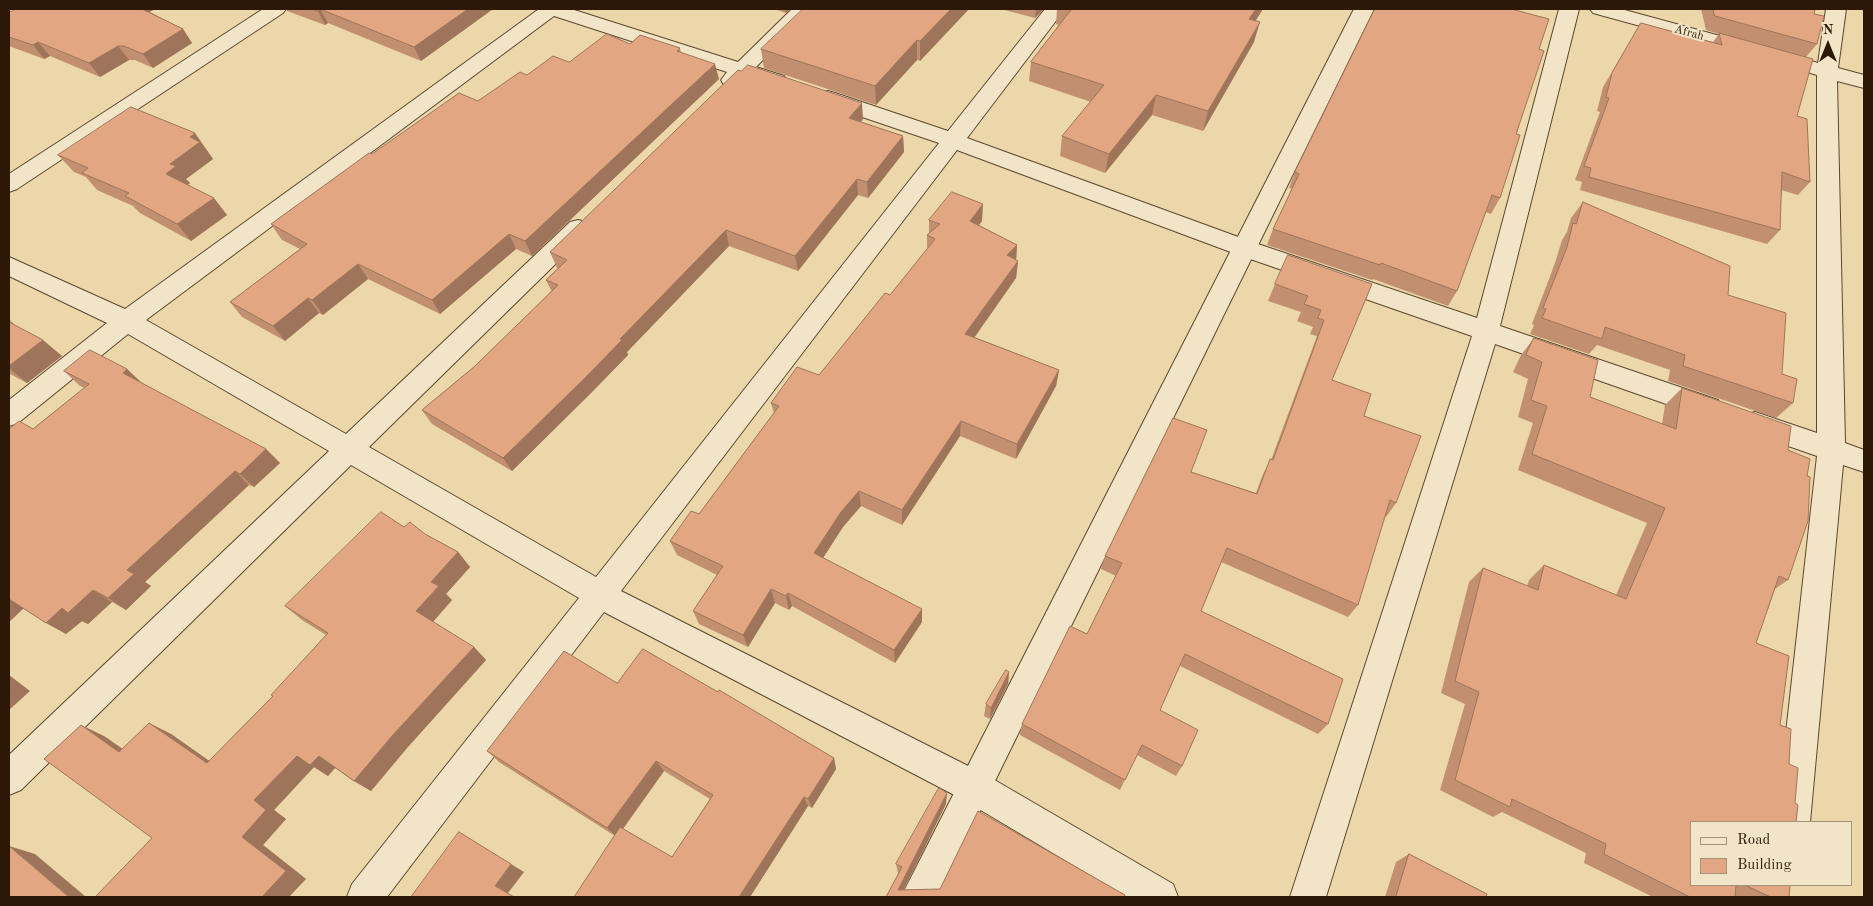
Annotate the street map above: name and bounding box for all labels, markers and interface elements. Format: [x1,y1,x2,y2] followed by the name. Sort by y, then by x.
[1803,20,1853,70] north arrow
[1672,22,1706,44] street label: Afrah
[1823,23,1833,37] text: N
[1690,821,1853,886] legend
[1737,833,1770,848] text: Road
[1737,858,1792,873] text: Building

